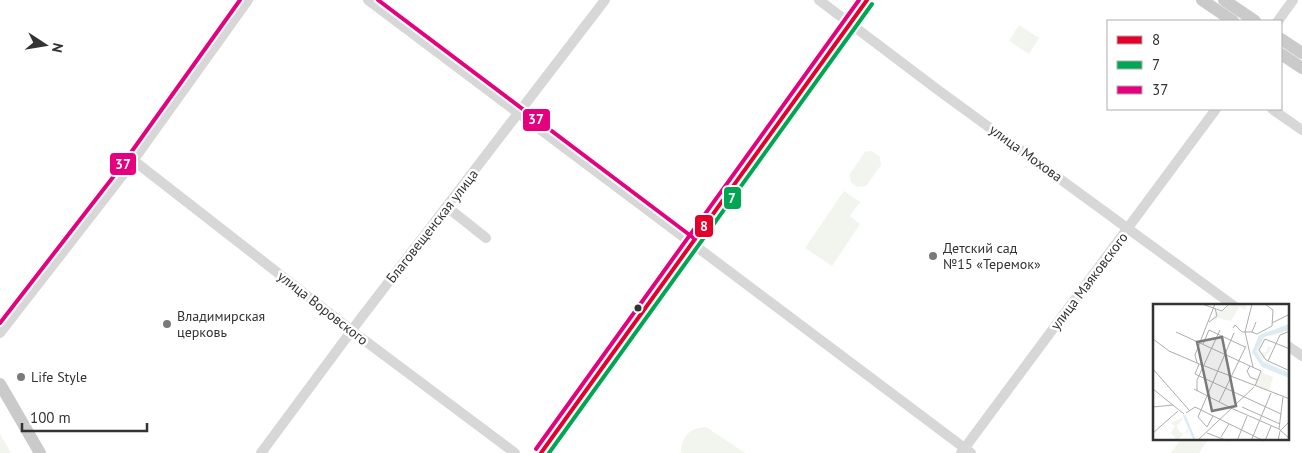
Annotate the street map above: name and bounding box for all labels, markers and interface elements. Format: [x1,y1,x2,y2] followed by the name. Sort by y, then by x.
[20,20,70,70] north arrow
[1107,20,1282,110] legend
[1152,30,1160,49] text: 8
[48,41,67,54] text: N
[1152,55,1160,74] text: 7
[1152,80,1168,99] text: 37
[522,108,551,132] line badge: 37
[528,110,544,128] text: 37
[986,120,1066,186] street label: улица Мохова
[109,152,137,176] line badge: 37
[115,155,131,173] text: 37
[382,165,482,286] street label: Благовещенская улица
[723,186,742,210] line badge: 7
[728,189,736,207] text: 7
[694,214,714,238] line badge: 8
[700,217,708,235] text: 8
[1046,229,1132,333] street label: улица Маяковского
[943,239,1041,273] place label: Детский сад №15 «Теремок»
[927,250,939,262] marker: Детский сад №15 «Теремок»
[274,267,372,349] street label: улица Воровского
[633,303,643,313] unlabelled marker
[1153,304,1290,440] inset map
[177,307,265,341] place label: Владимирская церковь
[161,318,173,330] marker: Владимирская церковь
[31,368,87,386] place label: Life Style
[15,371,27,383] marker: Life Style
[22,400,148,432] scale bar
[30,408,71,427] text: 100 m

